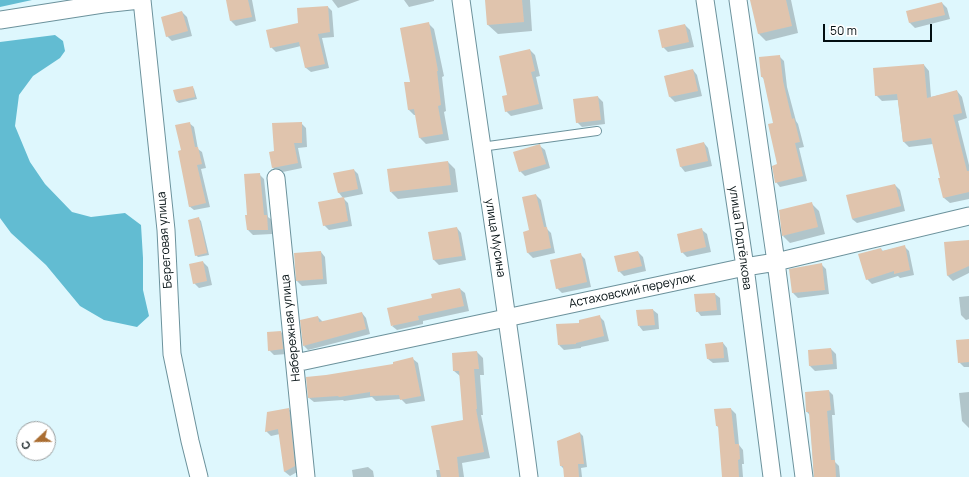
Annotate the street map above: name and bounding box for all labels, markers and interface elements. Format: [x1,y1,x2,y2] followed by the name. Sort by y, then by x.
[825,16,934,42] scale bar
[830,22,857,39] text: 50 m
[726,185,754,291] street label: улица Подтёлкова
[154,191,176,289] street label: Береговая улица
[482,198,508,278] street label: улица Мусина
[568,271,696,311] street label: Астаховский переулок
[278,274,304,382] street label: Набережная улица
[16,421,56,461] north arrow
[17,439,34,452] text: С

